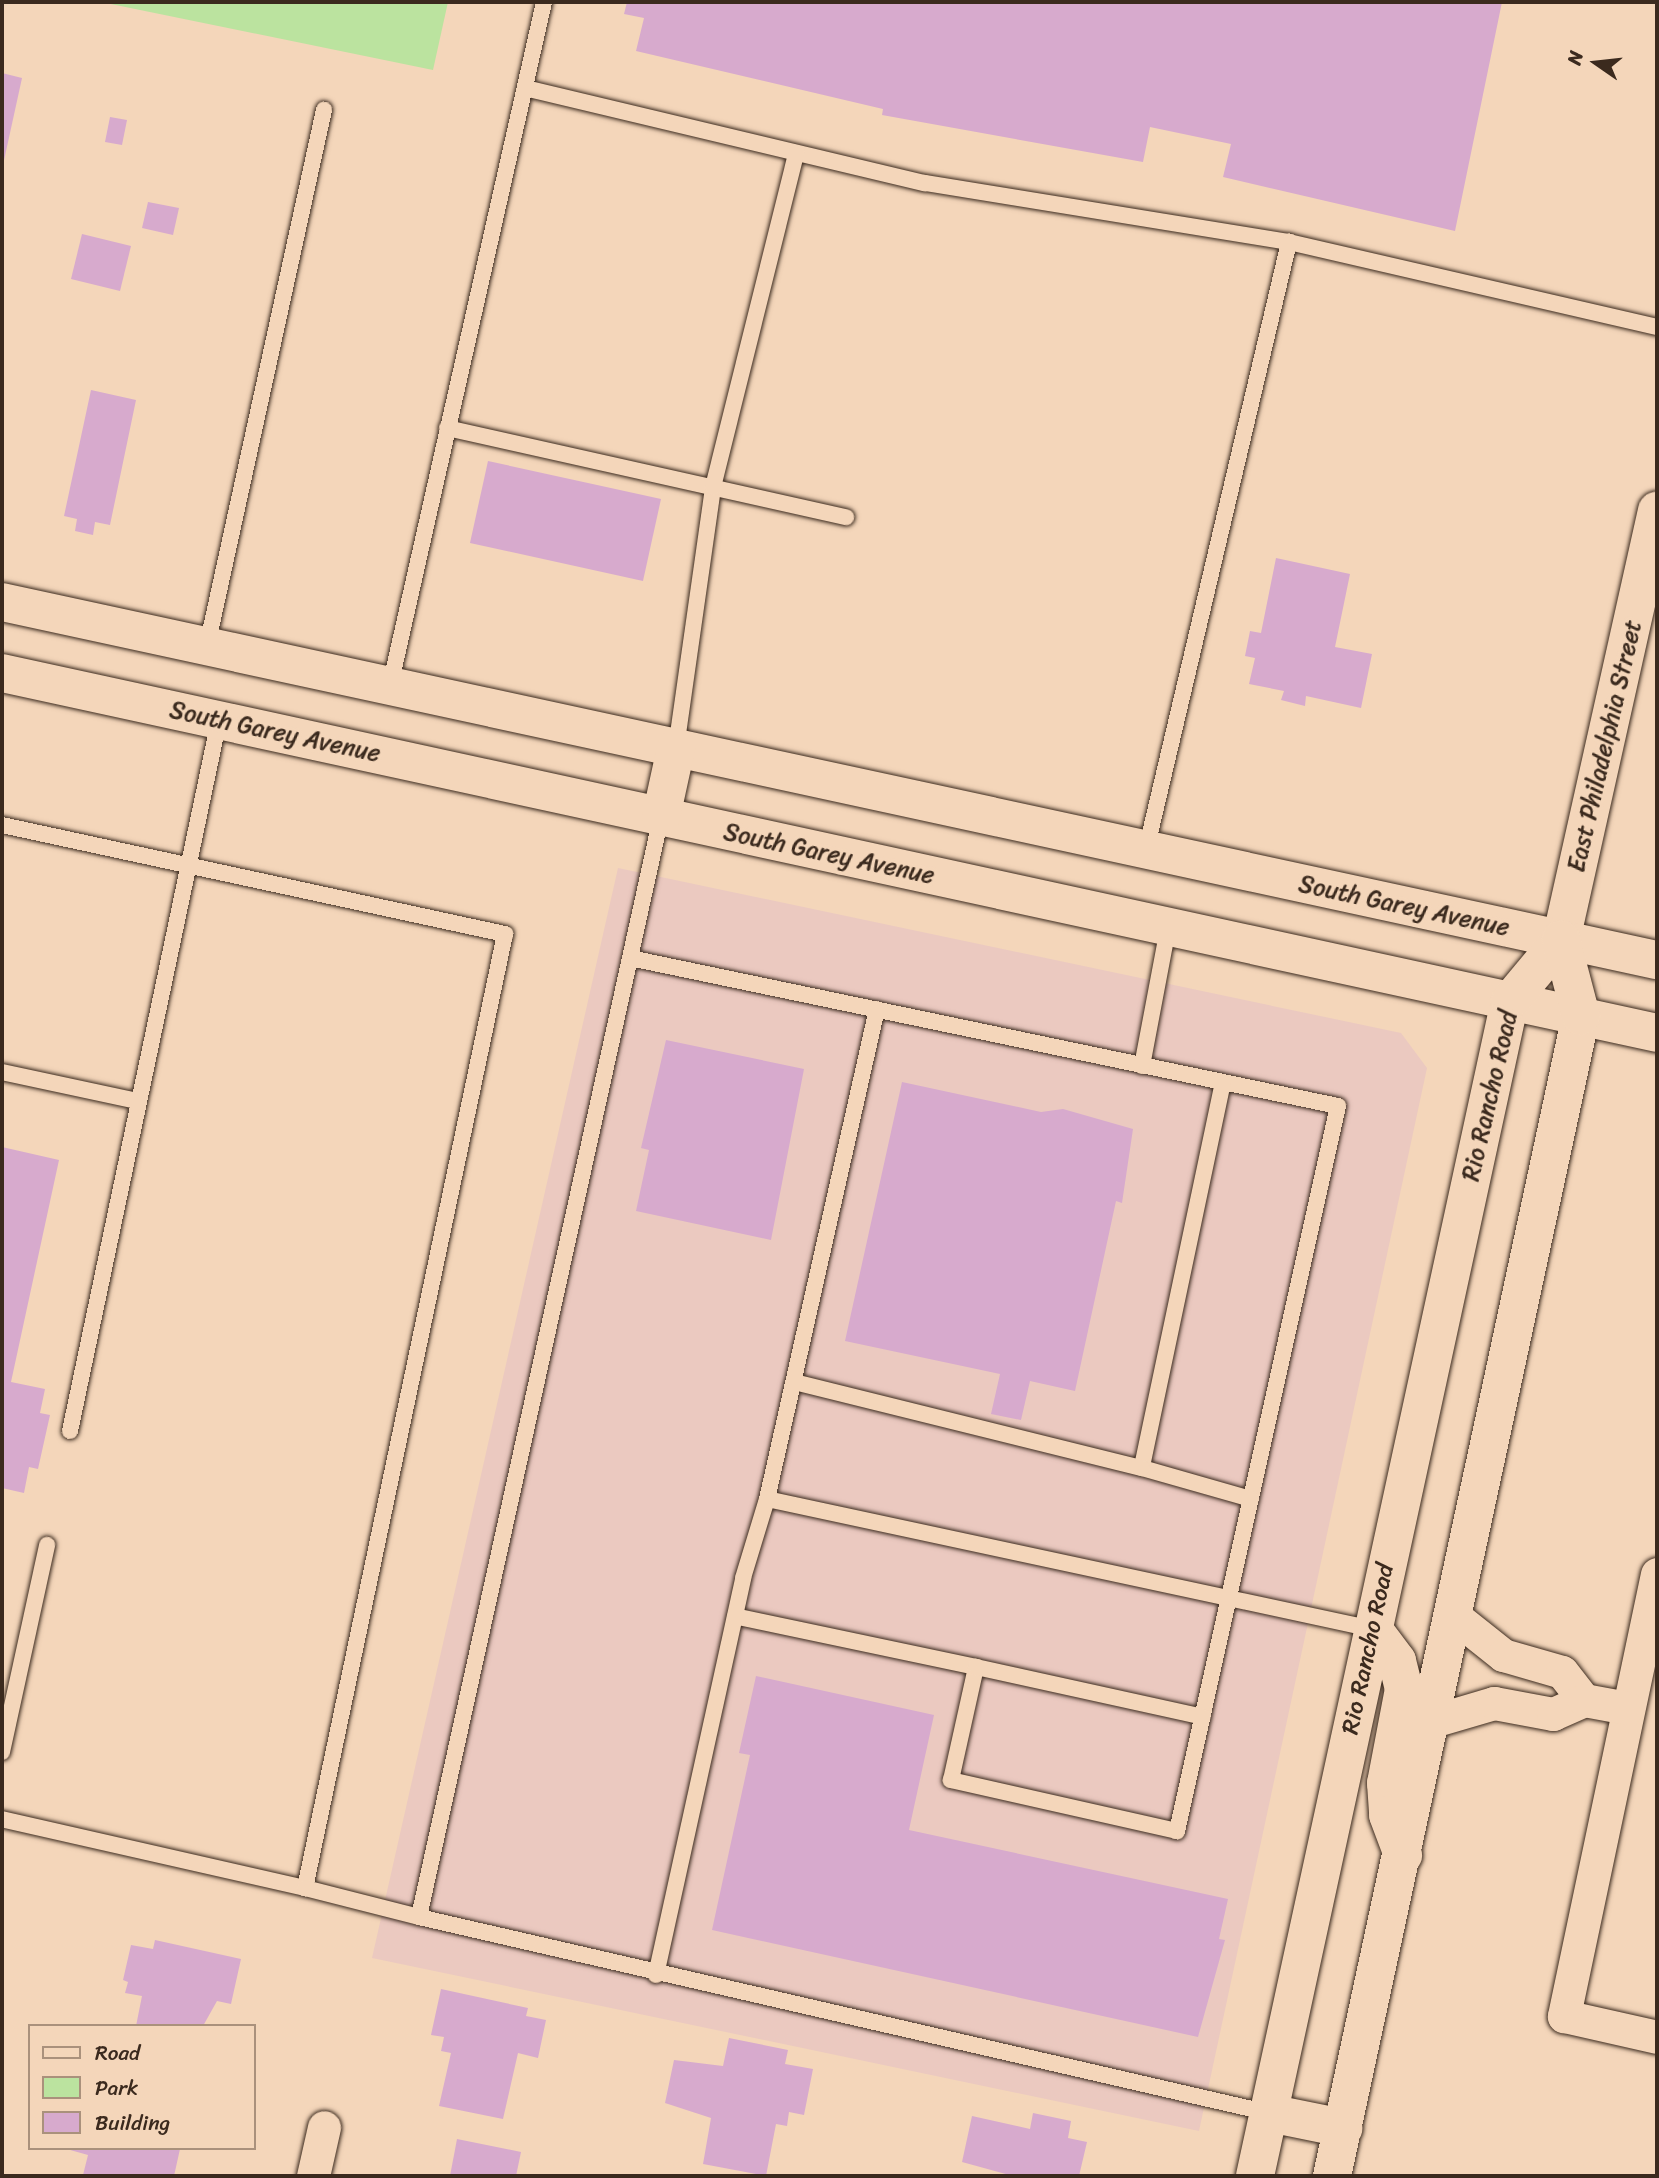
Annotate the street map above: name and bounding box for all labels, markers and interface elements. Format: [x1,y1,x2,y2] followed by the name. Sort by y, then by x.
[1561,28,1631,98] north arrow
[1558,47,1593,68] text: N
[1562,618,1648,874] street label: East Philadelphia Street
[167,696,383,768] street label: South Garey Avenue
[721,818,937,890] street label: South Garey Avenue
[1296,870,1512,942] street label: South Garey Avenue
[1456,1008,1524,1184] street label: Rio Rancho Road
[1336,1561,1400,1737] street label: Rio Rancho Road
[28,2024,256,2150] legend
[95,2034,140,2072] text: Road
[95,2069,138,2107] text: Park
[95,2104,170,2142] text: Building

